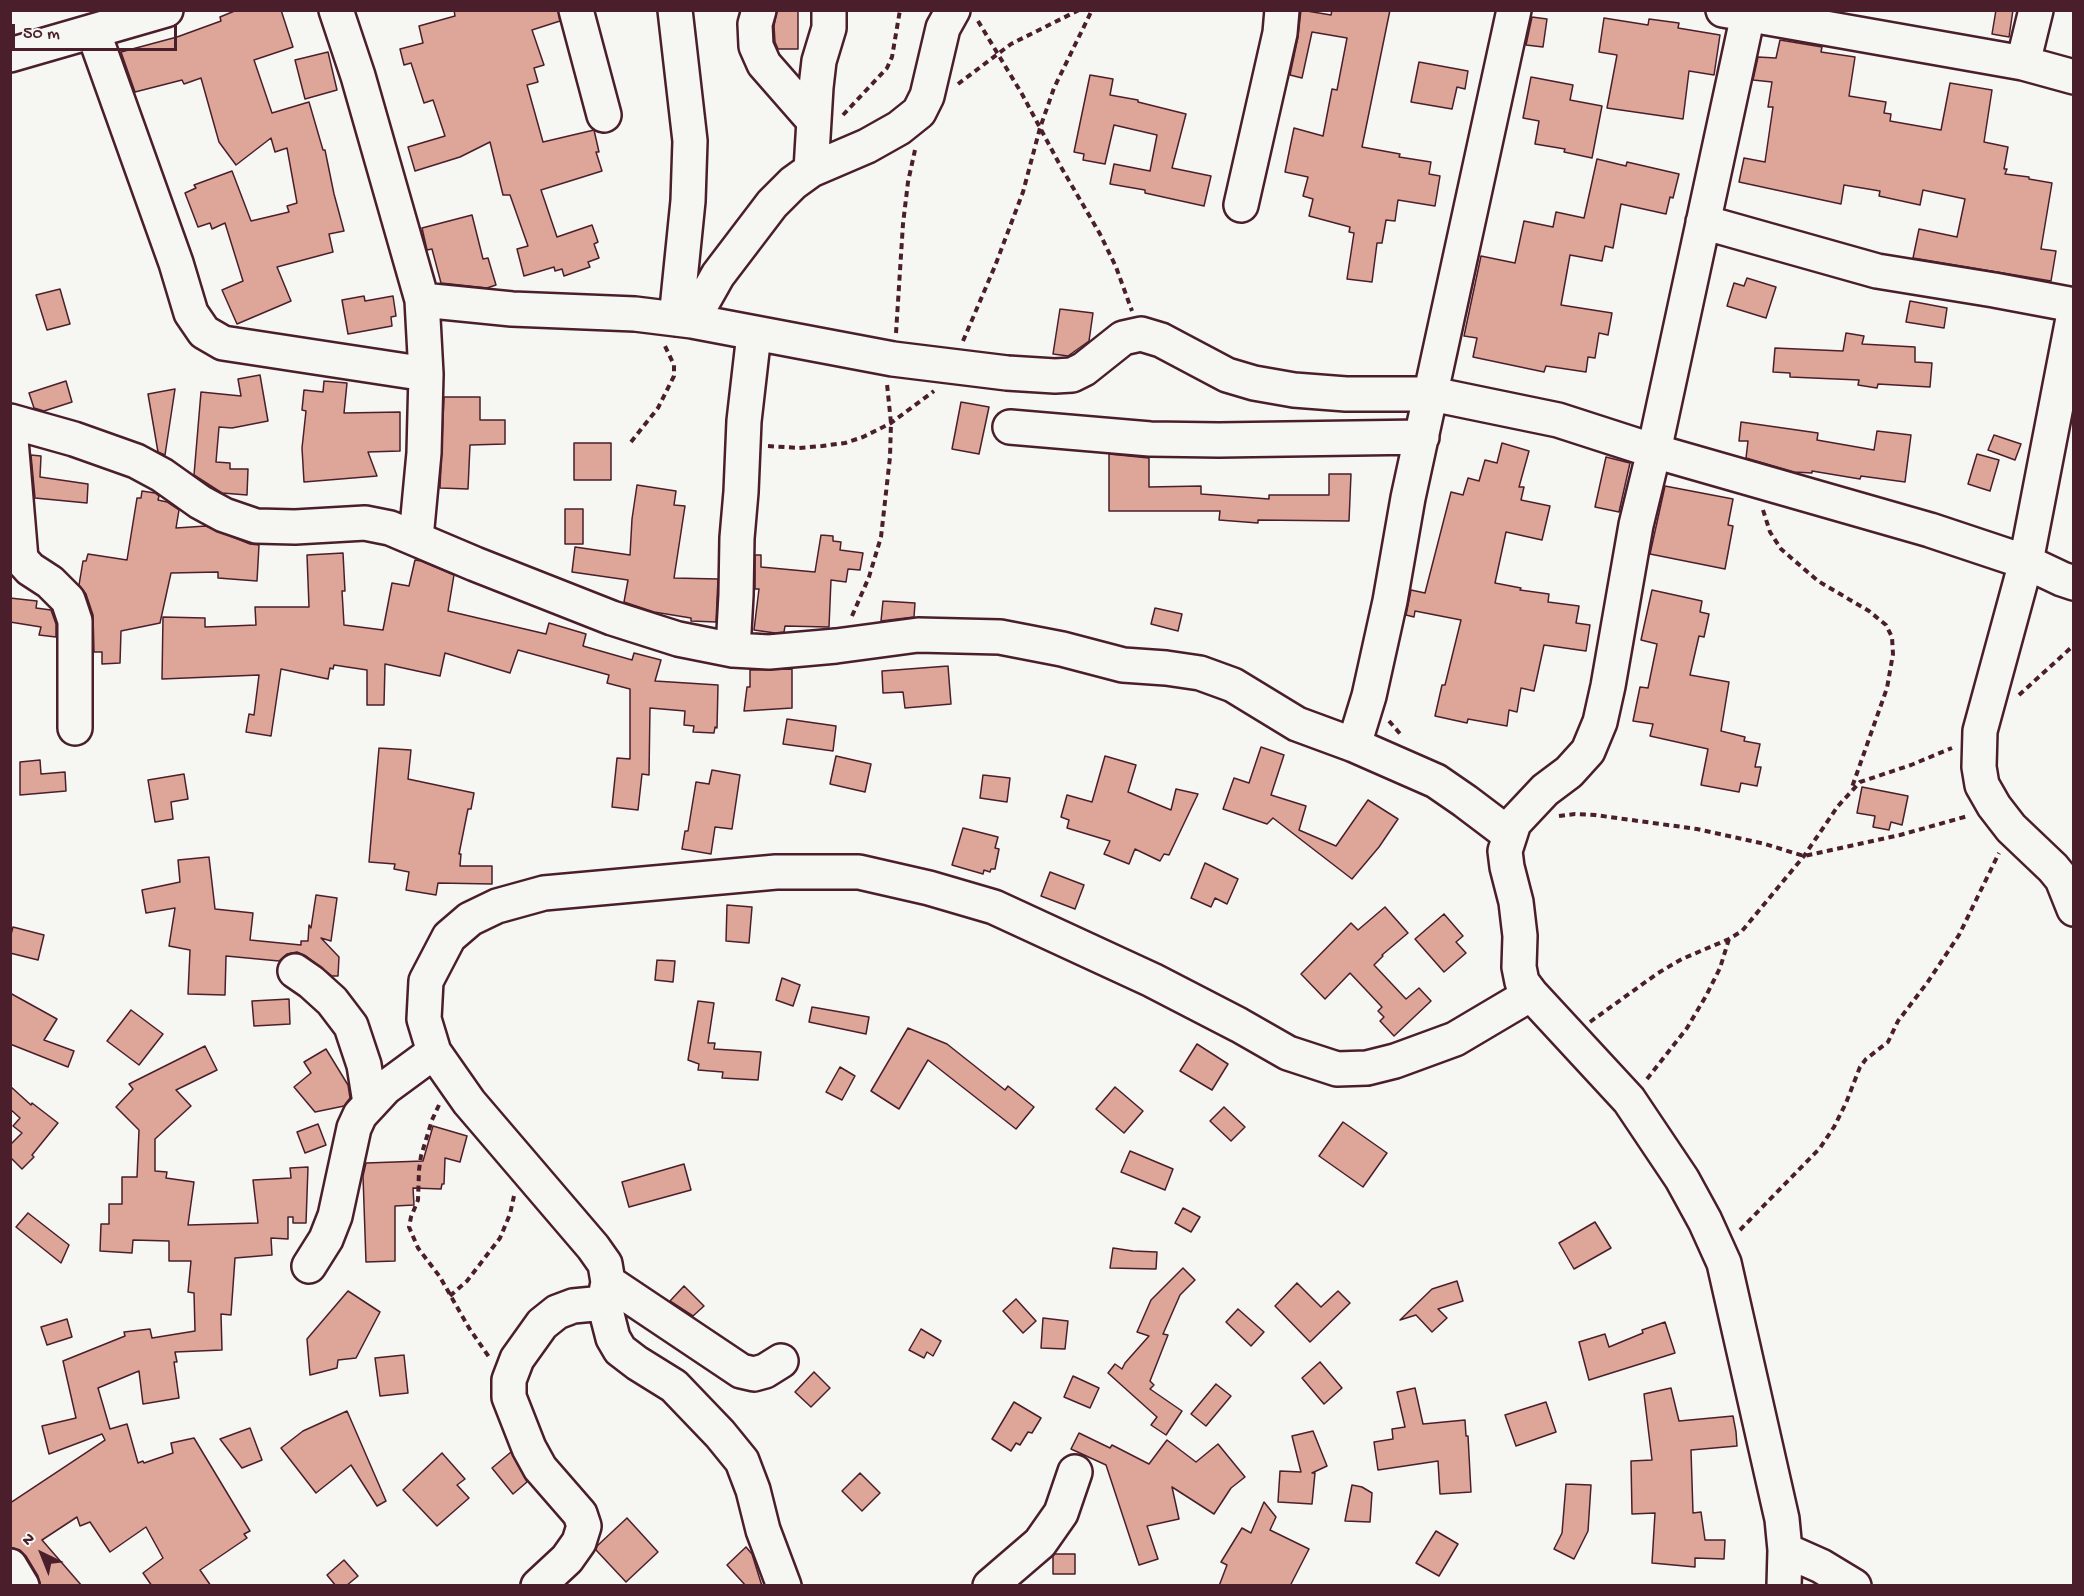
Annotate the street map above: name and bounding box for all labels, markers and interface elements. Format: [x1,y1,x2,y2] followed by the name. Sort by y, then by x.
[15,12,180,50] scale bar
[23,24,60,45] text: 50 m
[12,1524,72,1584] north arrow
[19,1530,40,1551] text: N

